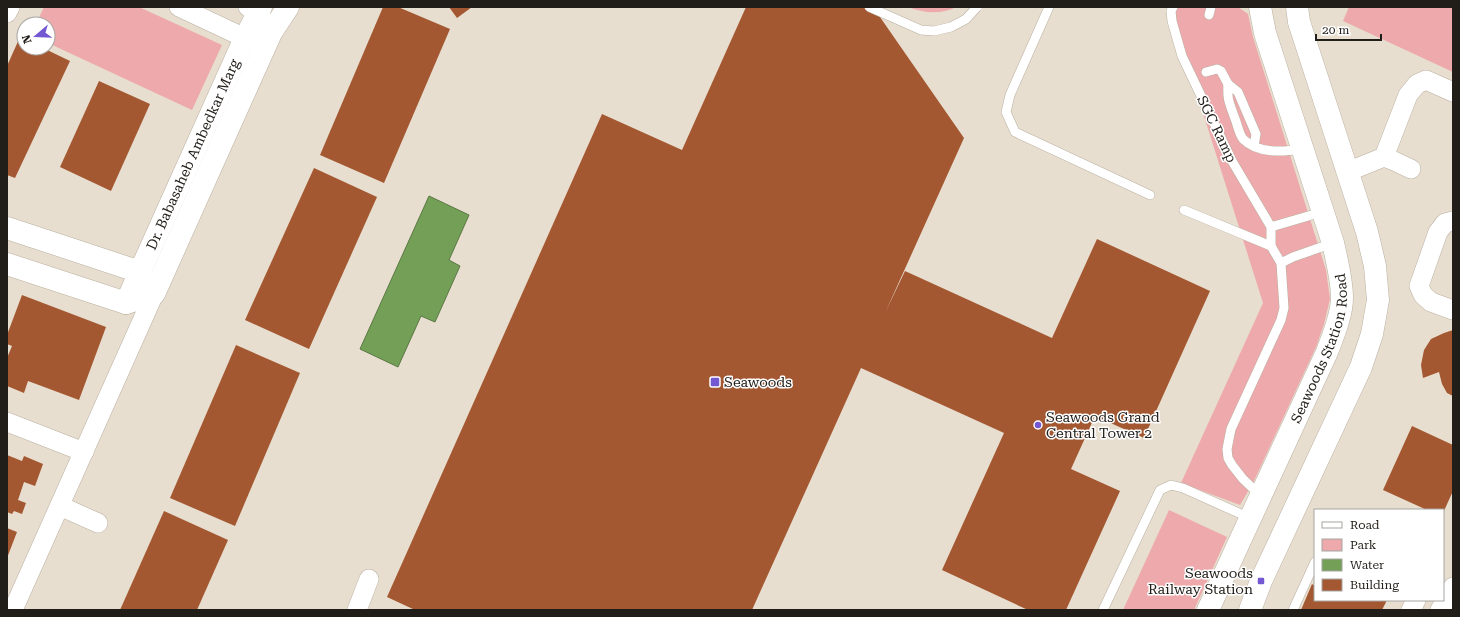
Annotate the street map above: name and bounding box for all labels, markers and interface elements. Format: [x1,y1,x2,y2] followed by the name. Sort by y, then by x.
[16,16,56,56] north arrow
[1316,16,1381,42] scale bar
[1322,23,1349,37] text: 20 m
[19,32,35,45] text: N
[143,56,243,252] street label: Dr. Babasaheb Ambedkar Marg
[1194,93,1240,165] street label: SGC Ramp
[1287,272,1350,425] street label: Seawoods Station Road
[724,374,792,390] place label: Seawoods
[709,376,721,388] marker: Seawoods
[1046,409,1160,441] place label: Seawoods Grand Central Tower 2
[1033,420,1043,430] marker: Seawoods Grand Central Tower 2
[1314,509,1444,601] legend
[1350,518,1380,532] text: Road
[1350,538,1377,552] text: Park
[1350,558,1384,572] text: Water
[1148,565,1253,597] place label: Seawoods Railway Station
[1256,576,1266,586] marker: Seawoods Railway Station
[1350,578,1399,592] text: Building

